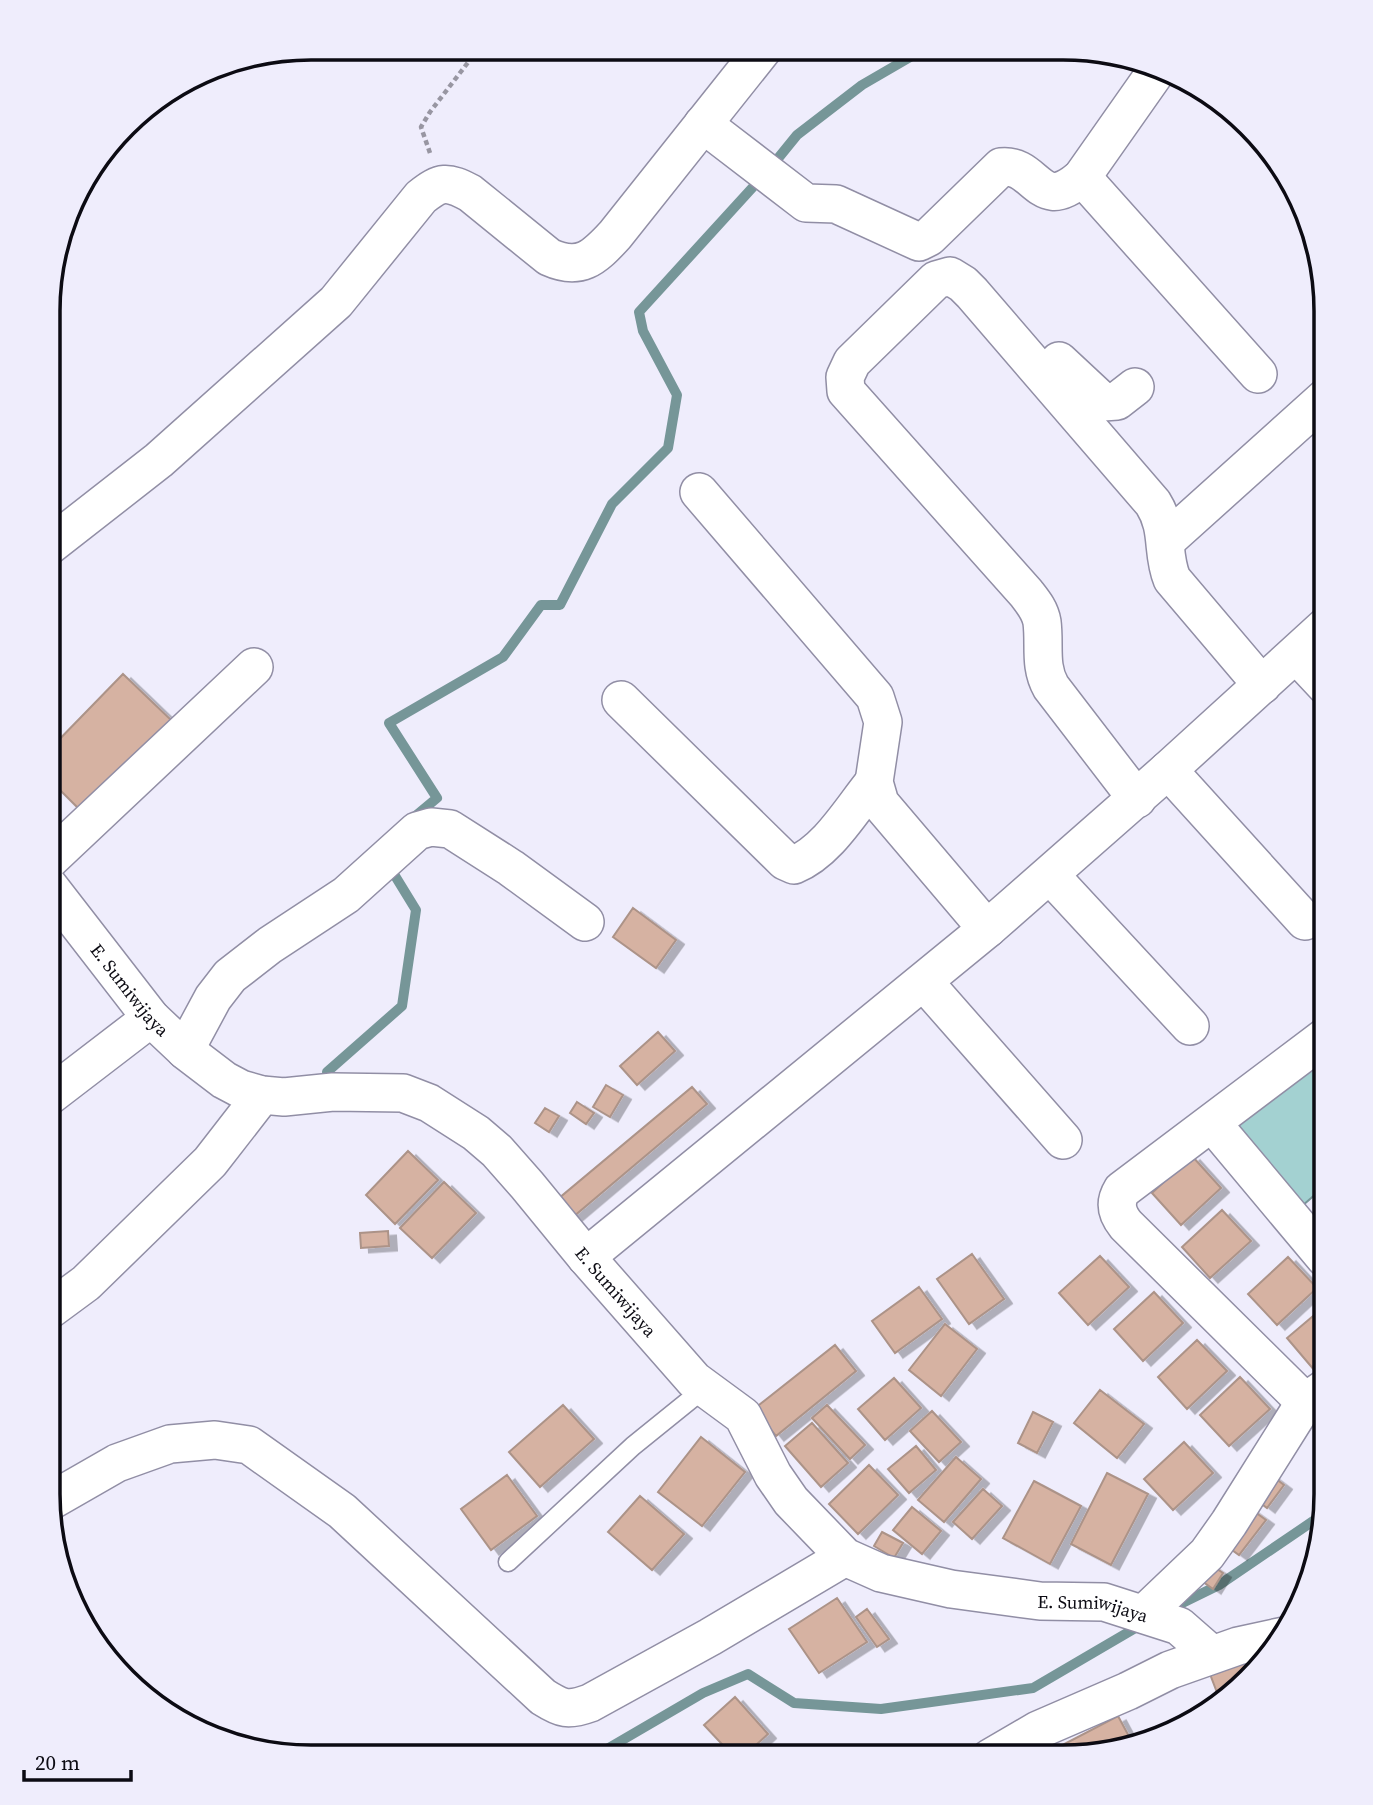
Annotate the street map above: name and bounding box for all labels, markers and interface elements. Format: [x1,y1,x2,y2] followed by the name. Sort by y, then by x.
[85,938,176,1042] street label: E. Sumiwijaya
[570,1241,663,1343] street label: E. Sumiwijaya
[1037,1588,1152,1628] street label: E. Sumiwijaya
[24,1738,131,1782] scale bar
[35,1748,80,1777] text: 20 m

